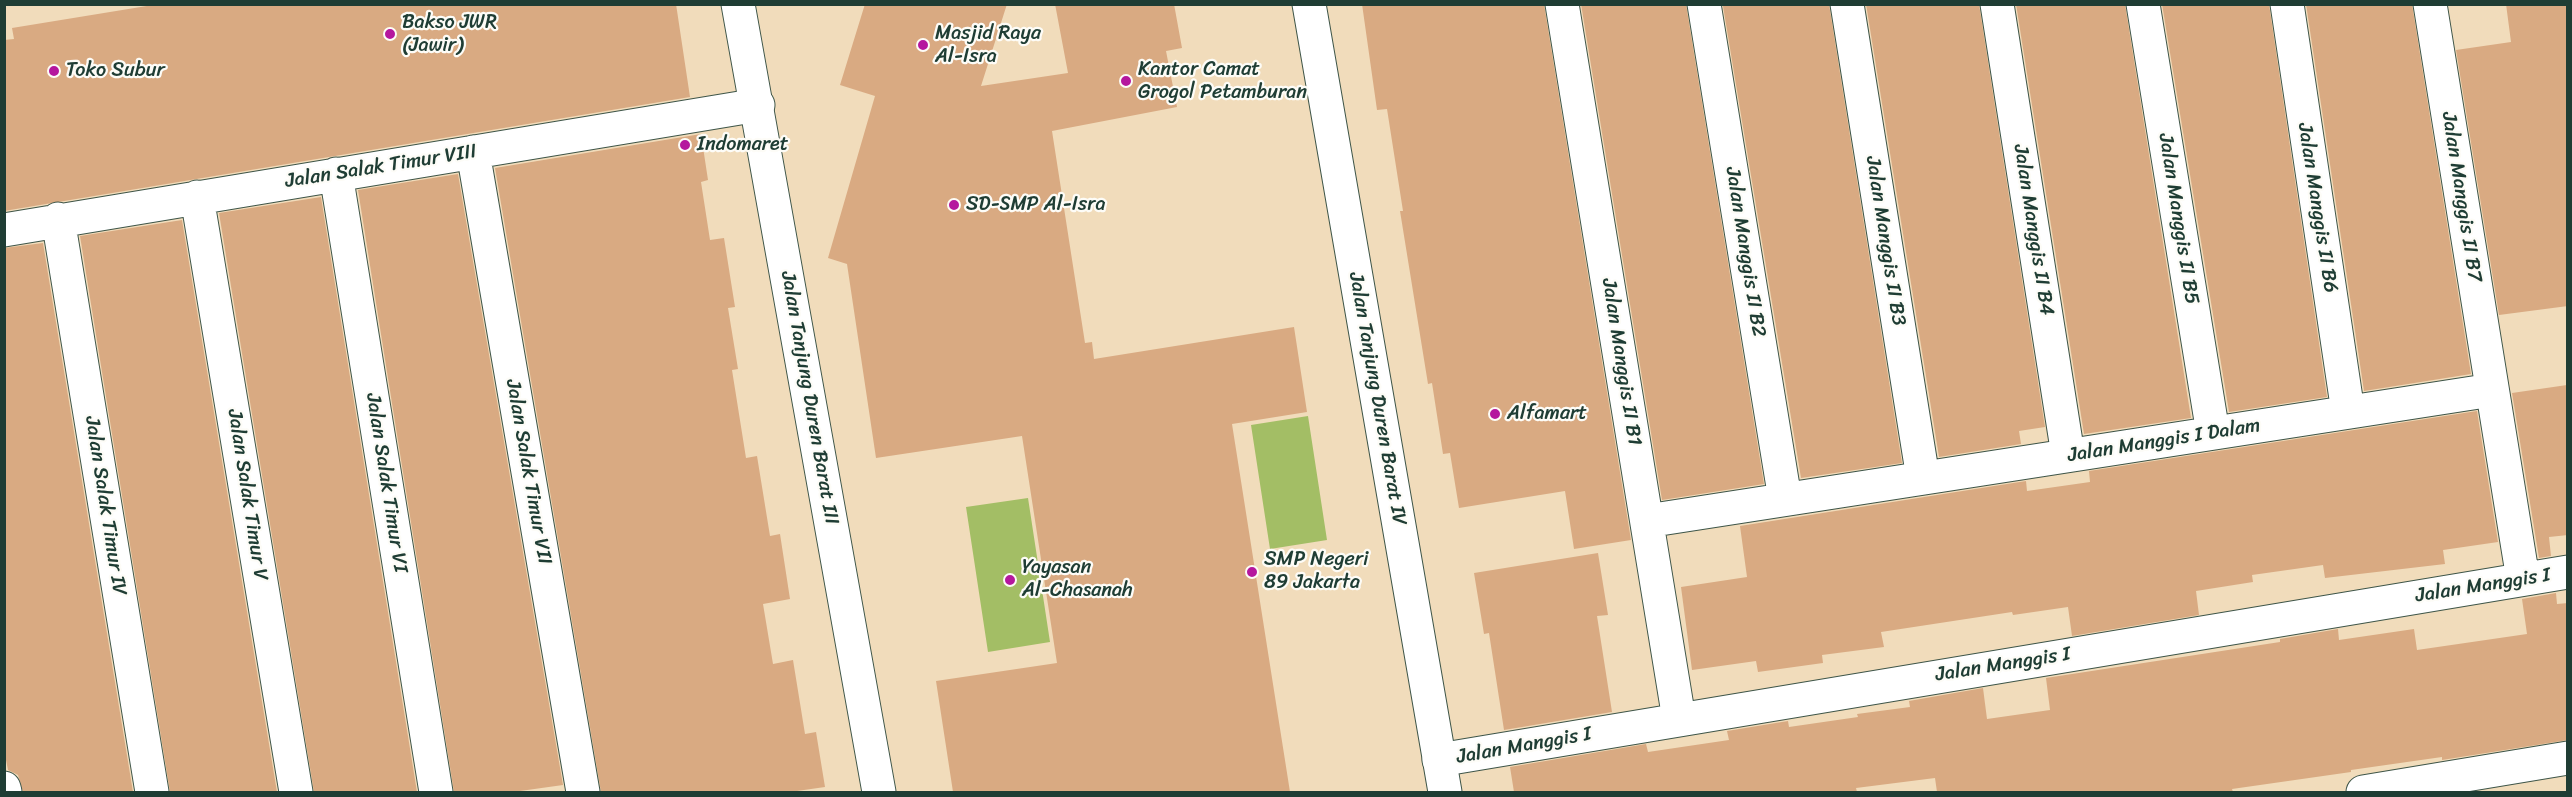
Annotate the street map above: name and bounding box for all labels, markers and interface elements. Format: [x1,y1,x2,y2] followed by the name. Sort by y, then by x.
[402,11,497,58] place label: Bakso JWR (Jawir)
[935,22,1041,69] place label: Masjid Raya Al-Isra
[383,27,397,41] marker: Bakso JWR (Jawir)
[916,38,930,52] marker: Masjid Raya Al-Isra
[1138,58,1307,105] place label: Kantor Camat Grogol Petamburan
[66,59,165,83] place label: Toko Subur
[47,64,61,78] marker: Toko Subur
[1119,74,1133,88] marker: Kantor Camat Grogol Petamburan
[2436,110,2486,284] street label: Jalan Manggis II B7
[2292,121,2342,295] street label: Jalan Manggis II B6
[2153,132,2203,306] street label: Jalan Manggis II B5
[697,133,788,157] place label: Indomaret
[678,138,692,152] marker: Indomaret
[284,140,478,194] street label: Jalan Salak Timur VIII
[2008,143,2058,317] street label: Jalan Manggis II B4
[1860,155,1910,327] street label: Jalan Manggis II B3
[1720,165,1770,339] street label: Jalan Manggis II B2
[966,193,1105,217] place label: SD-SMP Al-Isra
[947,198,961,212] marker: SD-SMP Al-Isra
[775,269,843,527] street label: Jalan Tanjung Duren Barat III
[1343,271,1411,527] street label: Jalan Tanjung Duren Barat IV
[1596,277,1646,447] street label: Jalan Manggis II B1
[500,378,556,566] street label: Jalan Salak Timur VII
[360,392,412,574] street label: Jalan Salak Timur VI
[1507,402,1587,426] place label: Alfamart
[1488,407,1502,421] marker: Alfamart
[222,408,272,582] street label: Jalan Salak Timur V
[2066,414,2262,468] street label: Jalan Manggis I Dalam
[79,415,131,597] street label: Jalan Salak Timur IV
[1264,548,1369,595] place label: SMP Negeri 89 Jakarta
[1022,556,1133,603] place label: Yayasan Al-Chasanah
[2414,563,2552,609] street label: Jalan Manggis I
[1245,565,1259,579] marker: SMP Negeri 89 Jakarta
[1003,573,1017,587] marker: Yayasan Al-Chasanah
[1934,642,2072,688] street label: Jalan Manggis I
[1455,722,1593,770] street label: Jalan Manggis I

